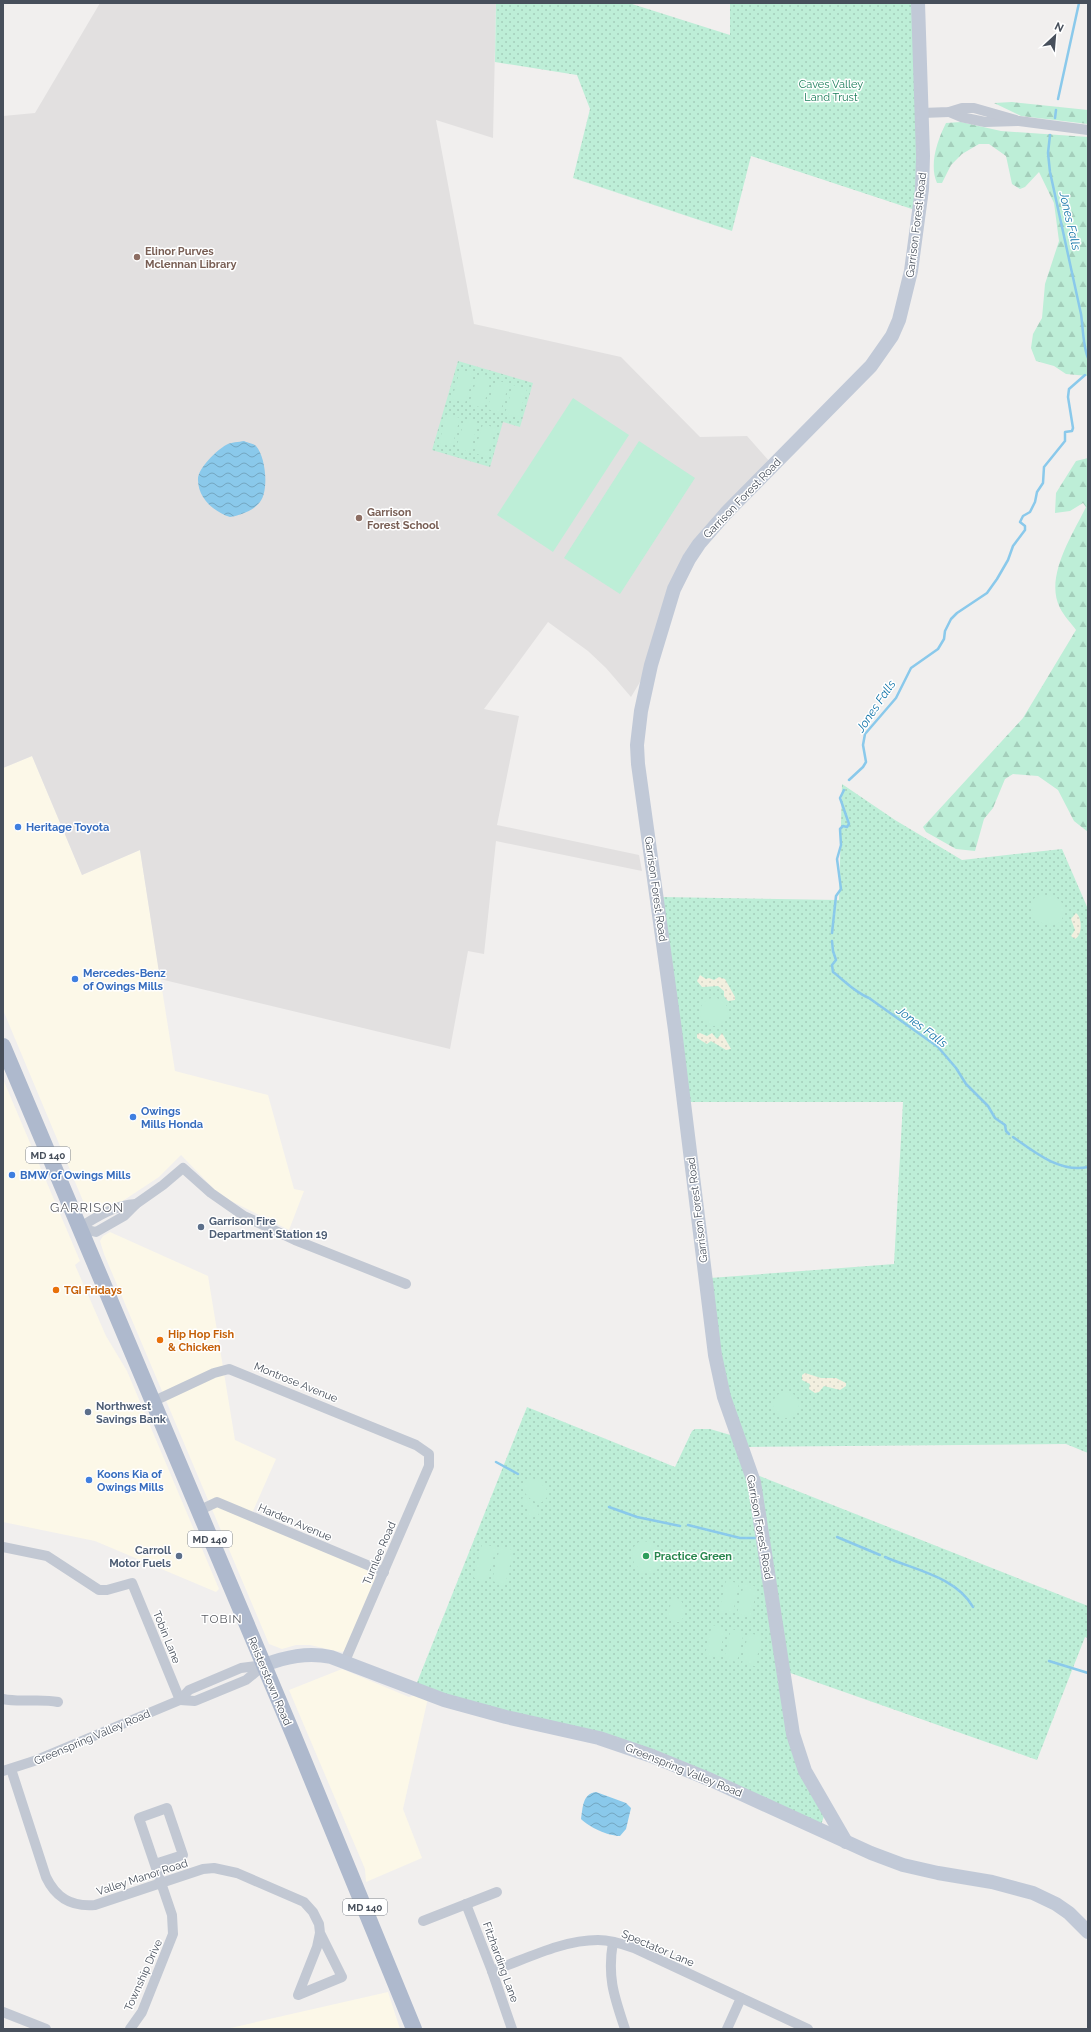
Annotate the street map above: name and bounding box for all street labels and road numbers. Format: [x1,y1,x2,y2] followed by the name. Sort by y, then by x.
[904,171,929,278] street label: Garrison Forest Road
[701,456,784,541] street label: Garrison Forest Road
[642,836,669,943] street label: Garrison Forest Road
[26,1147,70,1163] road number: MD 140
[685,1156,710,1263] street label: Garrison Forest Road
[252,1360,340,1405] street label: Montrose Avenue
[744,1474,775,1581] street label: Garrison Forest Road
[256,1501,334,1544] street label: Harden Avenue
[360,1519,399,1587] street label: Turnlee Road
[188,1531,232,1547] road number: MD 140
[150,1609,183,1666] street label: Tobin Lane
[245,1635,294,1728] street label: Reisterstown Road
[32,1707,152,1768] street label: Greenspring Valley Road
[623,1741,744,1800] street label: Greenspring Valley Road
[95,1857,189,1898] street label: Valley Manor Road
[343,1899,387,1915] road number: MD 140
[480,1920,521,2005] street label: Fitzharding Lane
[620,1927,696,1970] street label: Spectator Lane
[122,1937,165,2013] street label: Township Drive

